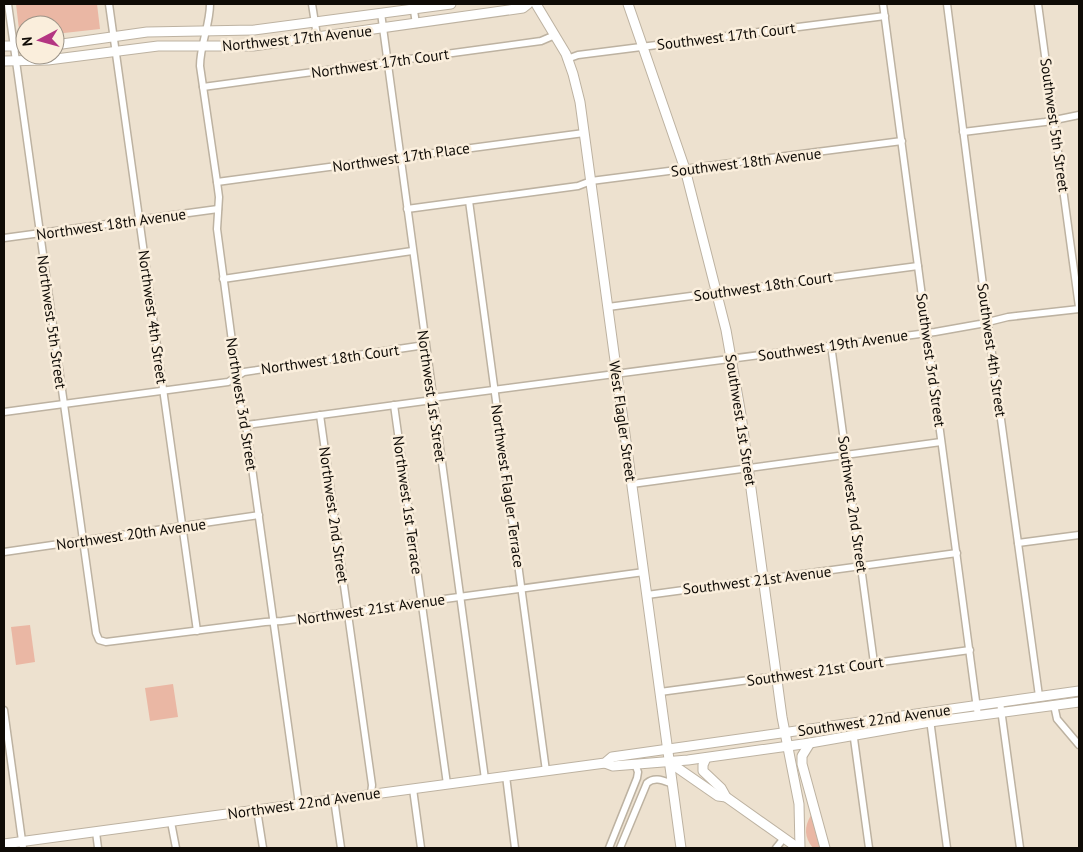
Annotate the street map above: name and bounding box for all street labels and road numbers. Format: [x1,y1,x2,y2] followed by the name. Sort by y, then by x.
[656,18,796,54] street label: Southwest 17th Court
[221,21,373,55] street label: Northwest 17th Avenue
[310,44,450,82] street label: Northwest 17th Court
[1036,57,1074,193] street label: Southwest 5th Street
[331,138,471,176] street label: Northwest 17th Place
[670,143,822,181] street label: Southwest 18th Avenue
[35,204,187,244] street label: Northwest 18th Avenue
[134,249,172,385] street label: Northwest 4th Street
[33,254,71,390] street label: Northwest 5th Street
[692,267,834,305] street label: Southwest 18th Court
[973,282,1011,418] street label: Southwest 4th Street
[912,292,950,428] street label: Southwest 3rd Street
[757,325,909,365] street label: Southwest 19th Avenue
[413,329,451,463] street label: Northwest 1st Street
[222,336,262,472] street label: Northwest 3rd Street
[260,340,400,378] street label: Northwest 18th Court
[721,353,761,487] street label: Southwest 1st Street
[605,359,641,483] street label: West Flagler Street
[487,403,529,569] street label: Northwest Flagler Terrace
[834,434,872,574] street label: Southwest 2nd Street
[389,435,427,575] street label: Northwest 1st Terrace
[315,446,353,584] street label: Northwest 2nd Street
[55,514,207,554] street label: Northwest 20th Avenue
[682,561,832,599] street label: Southwest 21st Avenue
[296,589,446,629] street label: Northwest 21st Avenue
[745,652,885,690] street label: Southwest 21st Court
[796,700,952,740] street label: Southwest 22nd Avenue
[226,783,382,823] street label: Northwest 22nd Avenue

